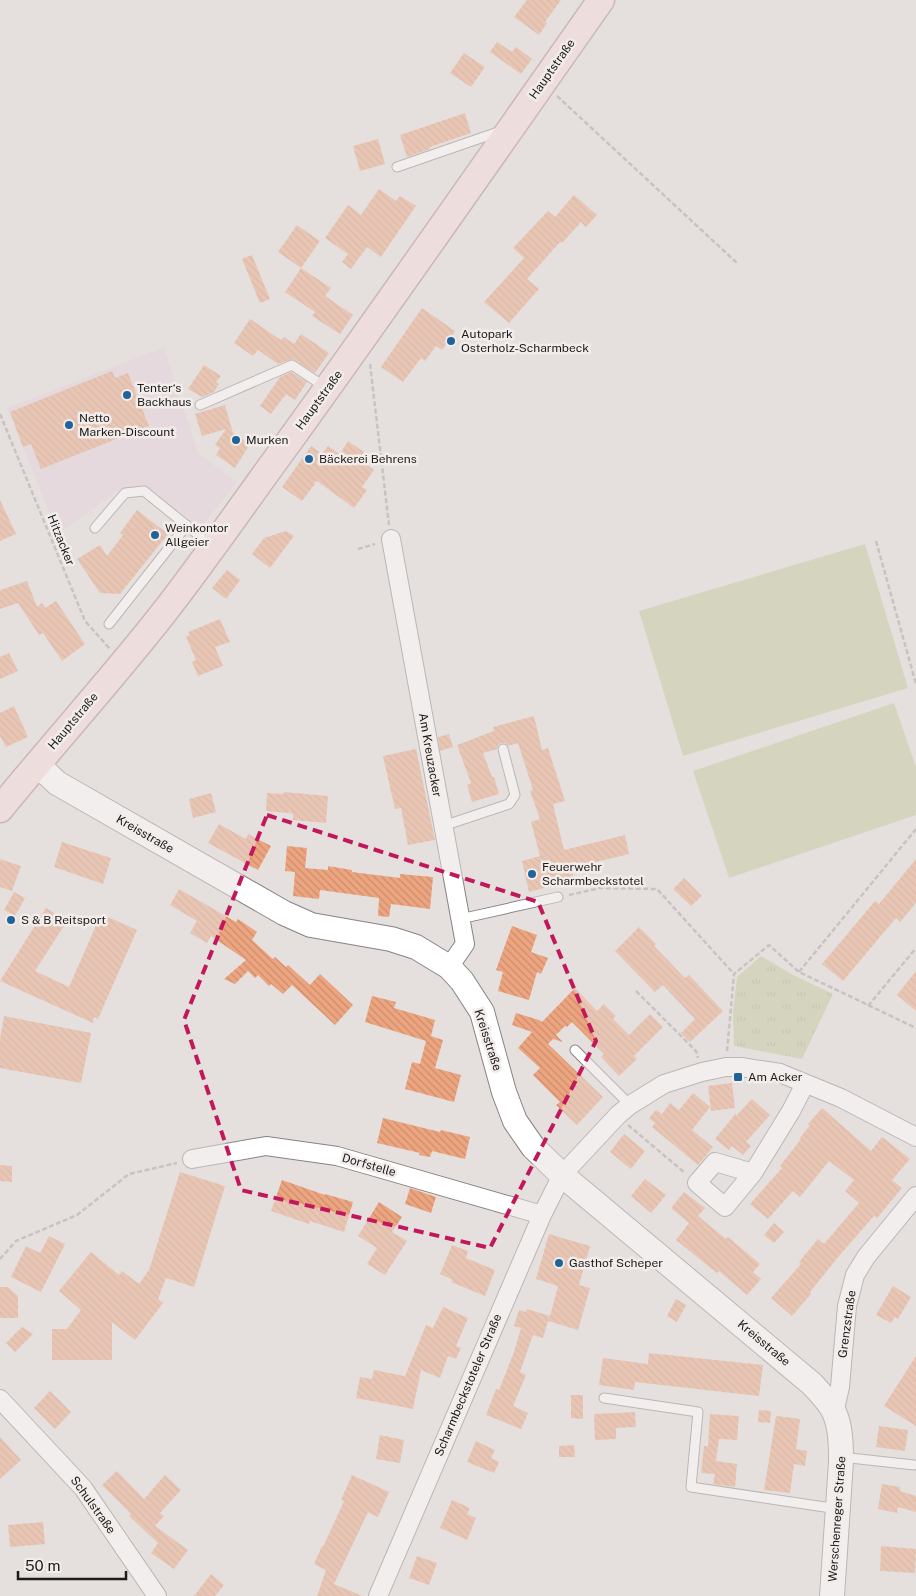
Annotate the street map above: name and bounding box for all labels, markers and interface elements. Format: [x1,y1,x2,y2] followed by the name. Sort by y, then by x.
[526,36,578,102] street label: Hauptstraße
[461,327,589,355] place label: Autopark Osterholz-Scharmbeck
[445,335,457,347] marker: Autopark Osterholz-Scharmbeck
[293,367,345,432] street label: Hauptstraße
[137,381,191,409] place label: Tenter‘s Backhaus
[121,389,133,401] marker: Tenter‘s Backhaus
[79,411,175,439] place label: Netto Marken-Discount
[63,419,75,431] marker: Netto Marken-Discount
[246,433,289,447] place label: Murken
[230,434,242,446] marker: Murken
[319,452,417,466] place label: Bäckerei Behrens
[303,453,315,465] marker: Bäckerei Behrens
[44,512,78,568] street label: Hitzacker
[165,521,229,549] place label: Weinkontor Allgeier
[149,529,161,541] marker: Weinkontor Allgeier
[45,690,101,752] street label: Hauptstraße
[416,712,444,798] street label: Am Kreuzacker
[114,812,176,856] street label: Kreisstraße
[542,860,644,888] place label: Feuerwehr Scharmbeckstotel
[526,868,538,880] marker: Feuerwehr Scharmbeckstotel
[21,913,106,927] place label: S & B Reitsport
[5,914,17,926] marker: S & B Reitsport
[471,1007,505,1073] street label: Kreisstraße
[748,1070,803,1084] place label: Am Acker
[732,1071,744,1083] marker: Am Acker
[340,1151,398,1179] street label: Dorfstelle
[569,1256,663,1270] place label: Gasthof Scheper
[553,1257,565,1269] marker: Gasthof Scheper
[835,1289,859,1359] street label: Grenzstraße
[432,1311,505,1458] street label: Scharmbeckstoteler Straße
[735,1317,793,1369] street label: Kreisstraße
[826,1455,848,1582] street label: Werschenreger Straße
[67,1474,119,1537] street label: Schulstraße
[18,1548,125,1580] scale bar
[25,1557,60,1574] text: 50 m

